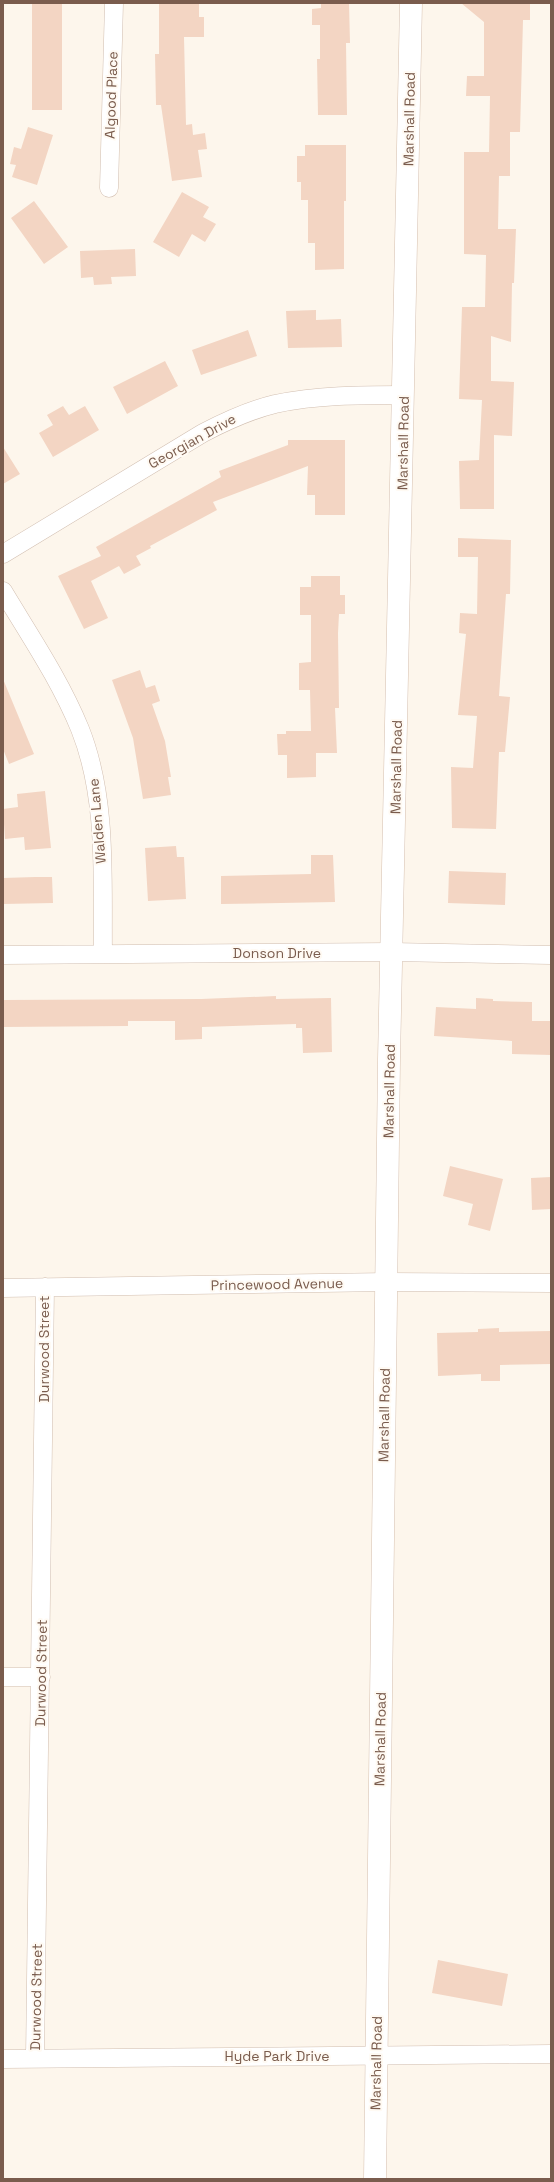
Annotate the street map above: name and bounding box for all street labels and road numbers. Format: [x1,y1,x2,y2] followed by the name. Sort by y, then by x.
[100,51,122,139] street label: Algood Place
[399,72,419,166] street label: Marshall Road
[393,396,413,490] street label: Marshall Road
[145,410,239,472] street label: Georgian Drive
[386,720,406,814] street label: Marshall Road
[84,778,110,864] street label: Walden Lane
[233,944,321,962] street label: Donson Drive
[379,1044,399,1138] street label: Marshall Road
[211,1274,343,1294] street label: Princewood Avenue
[35,1296,53,1402] street label: Durwood Street
[374,1368,394,1462] street label: Marshall Road
[31,1619,51,1727] street label: Durwood Street
[370,1692,390,1786] street label: Marshall Road
[26,1943,46,2051] street label: Durwood Street
[366,2016,386,2110] street label: Marshall Road
[225,2047,329,2065] street label: Hyde Park Drive

